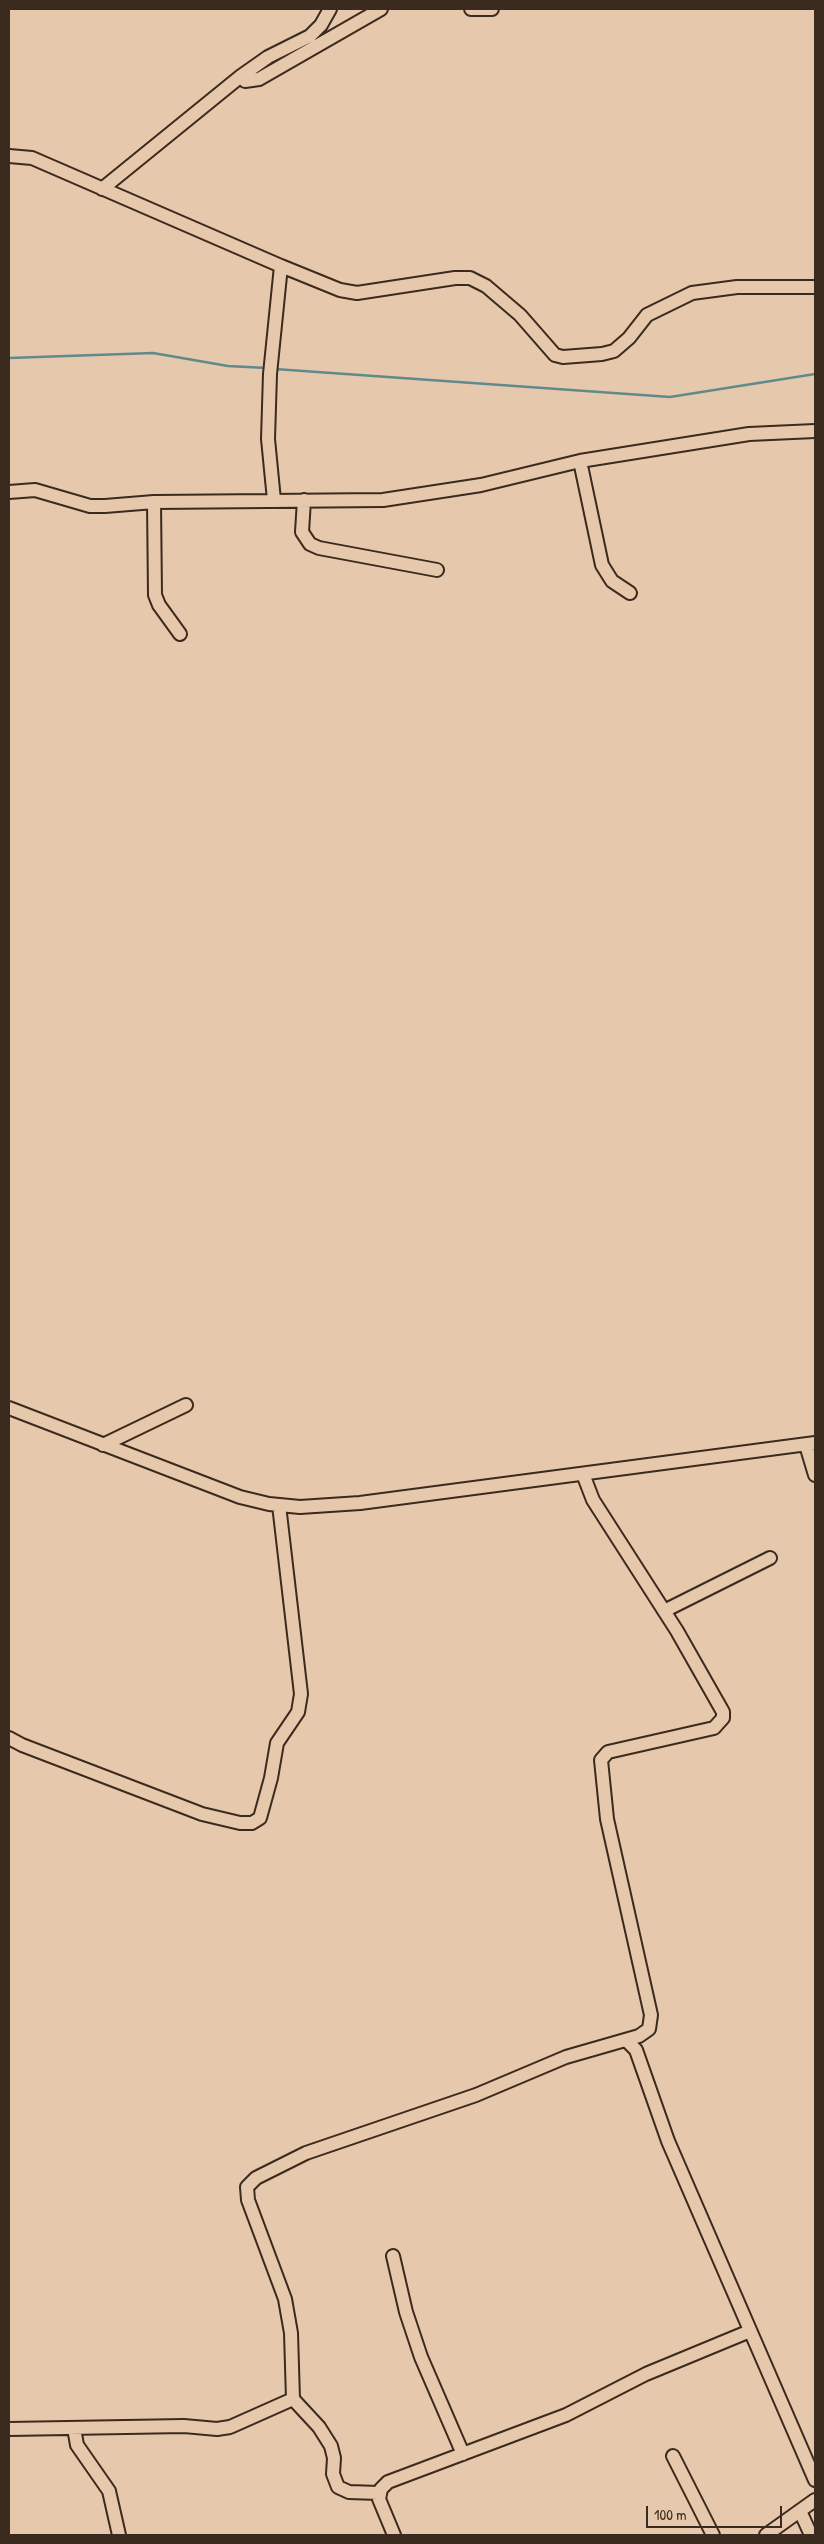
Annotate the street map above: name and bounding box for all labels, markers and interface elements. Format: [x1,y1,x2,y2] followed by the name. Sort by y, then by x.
[649,2496,785,2528] scale bar
[654,2504,687,2525] text: 100 m

